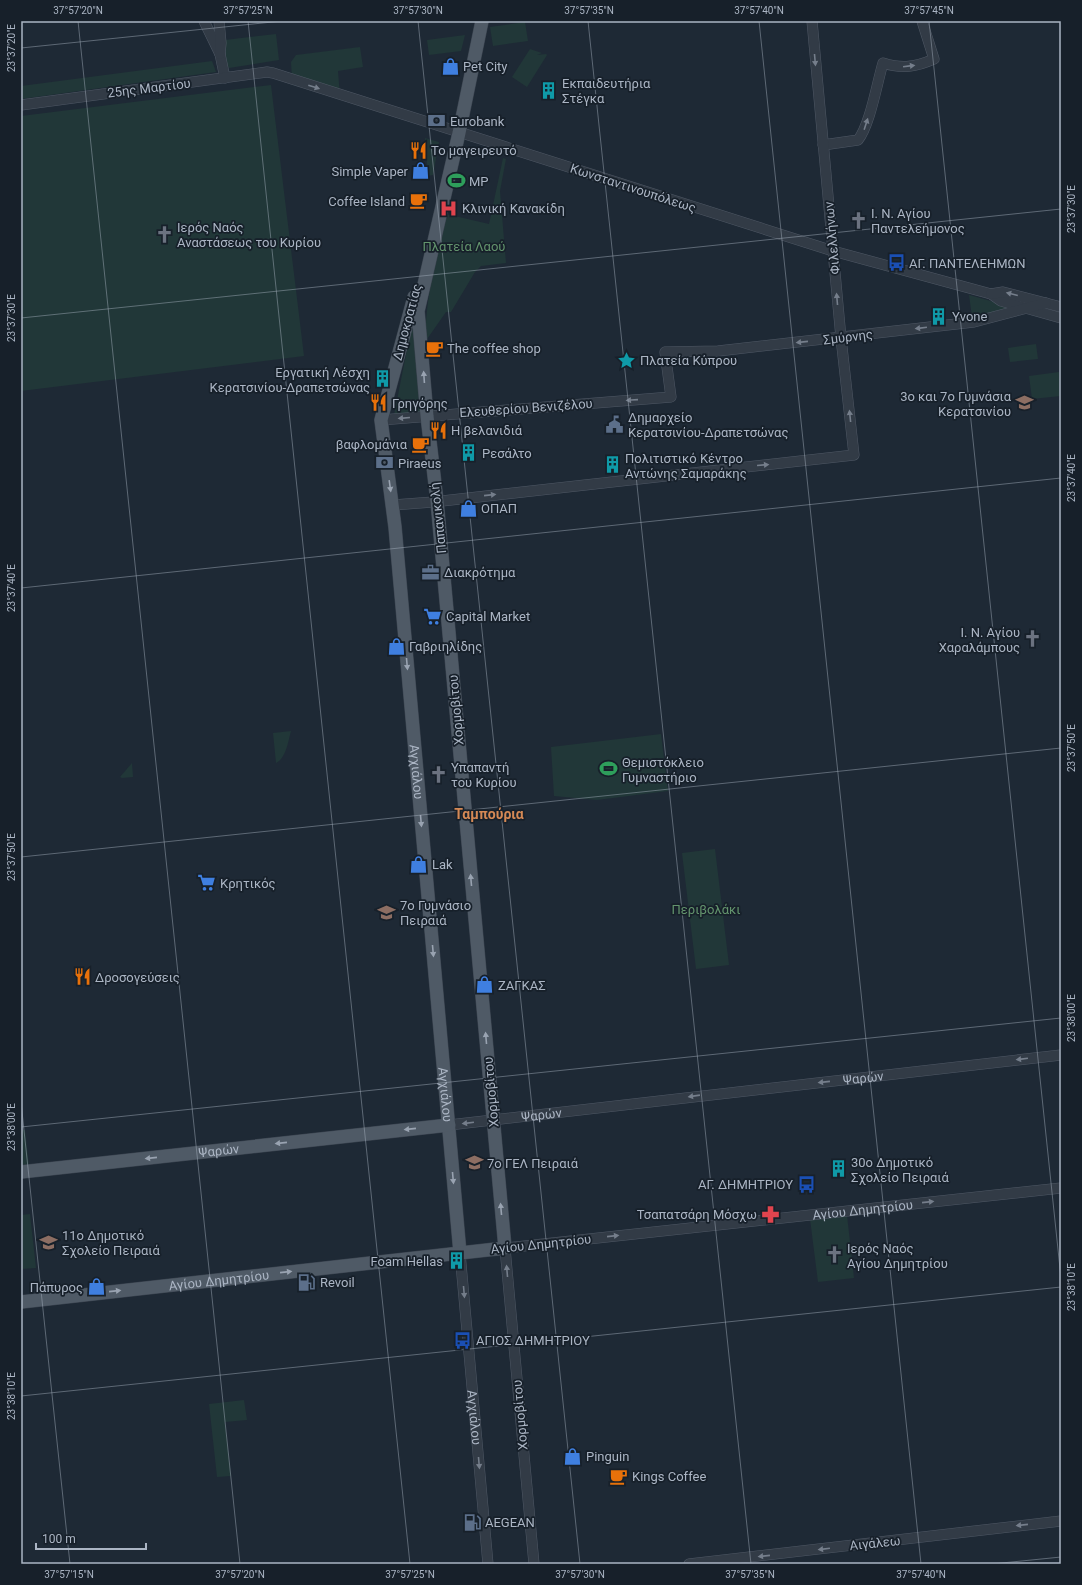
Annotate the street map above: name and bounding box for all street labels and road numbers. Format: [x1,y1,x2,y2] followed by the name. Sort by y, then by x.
[107,75,191,101] street label: 25ης Μαρτίου
[568,161,698,215] street label: Κωνσταντινουπόλεως
[821,200,843,275] street label: Φιλελλήνων
[390,282,424,362] street label: Δημοκρατίας
[822,327,874,347] street label: Σμύρνης
[459,396,593,420] street label: Ελευθερίου Βενιζέλου
[427,482,449,554] street label: Παπανικολή
[445,674,467,746] street label: Χορμοβίτου
[407,744,427,800] street label: Αγχιάλου
[480,1056,502,1128] street label: Χορμοβίτου
[436,1066,456,1123] street label: Αγχιάλου
[842,1068,885,1087] street label: Ψαρών
[520,1105,563,1124] street label: Ψαρών
[198,1141,241,1160] street label: Ψαρών
[812,1197,914,1222] street label: Αγίου Δημητρίου
[490,1231,592,1257] street label: Αγίου Δημητρίου
[168,1267,270,1293] street label: Αγίου Δημητρίου
[509,1379,531,1451] street label: Χορμοβίτου
[465,1389,485,1445] street label: Αγχιάλου
[849,1533,901,1553] street label: Αιγάλεω

